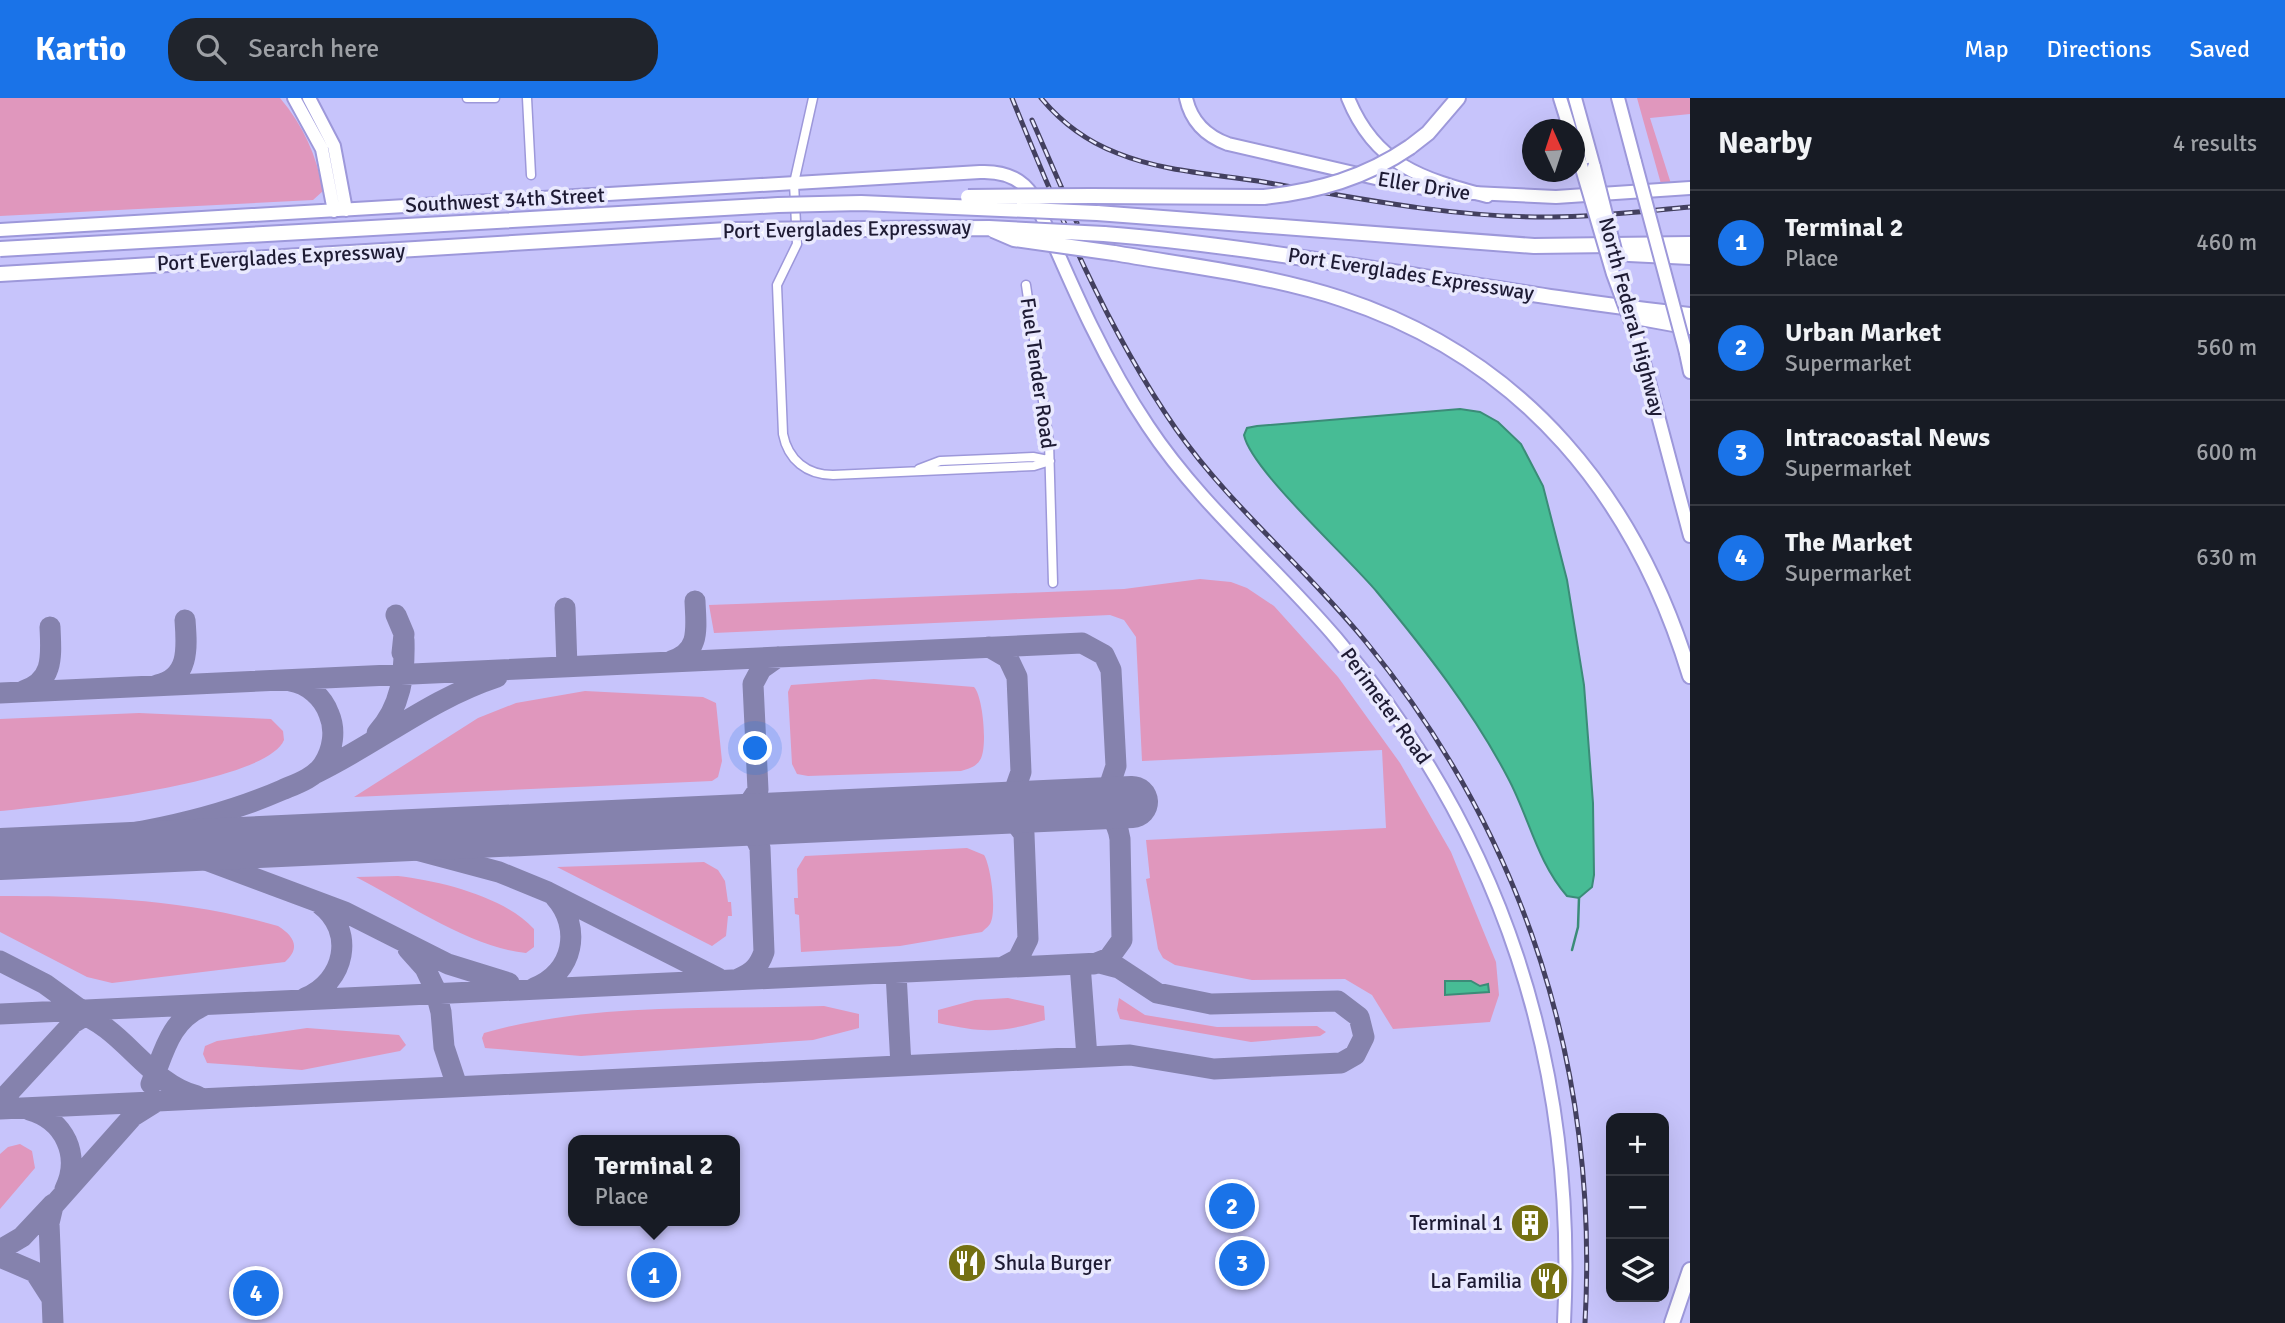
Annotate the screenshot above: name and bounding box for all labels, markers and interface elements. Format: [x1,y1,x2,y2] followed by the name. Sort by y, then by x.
[168,18,658,81] search box
[35,29,126,70] text: Kartio
[192,30,230,68] icon: search
[248,33,379,65] text: Search here
[1964,34,2009,64] text: Map
[2047,34,2152,64] text: Directions
[2190,34,2250,64] text: Saved
[1522,119,1585,182] north arrow
[1718,125,1812,162] text: Nearby
[2173,129,2257,158] text: 4 results
[1376,166,1472,206] street label: Eller Drive
[405,182,605,218] street label: Southwest 34th Street
[1785,212,1903,244] text: Terminal 2
[722,214,972,244] street label: Port Everglades Expressway
[1593,214,1671,420] street label: North Federal Highway
[1735,228,1747,257] text: 1
[2196,228,2257,257] text: 460 m
[156,238,406,276] street label: Port Everglades Expressway
[1286,242,1536,306] street label: Port Everglades Expressway
[1785,244,1839,273] text: Place
[1015,296,1061,450] street label: Fuel Tender Road
[1785,317,1941,349] text: Urban Market
[1735,333,1747,362] text: 2
[2196,333,2257,362] text: 560 m
[1785,349,1912,378] text: Supermarket
[1785,422,1990,454] text: Intracoastal News
[1735,438,1747,467] text: 3
[2196,438,2257,467] text: 600 m
[1785,454,1912,483] text: Supermarket
[1785,527,1912,559] text: The Market
[1735,543,1747,572] text: 4
[2196,543,2257,572] text: 630 m
[1785,559,1912,588] text: Supermarket
[1335,643,1437,769] street label: Perimeter Road
[738,731,772,765] your location
[1606,1113,1669,1302] map controls
[1606,1113,1669,1176] button: +
[568,1135,740,1226] popup
[595,1150,713,1182] text: Terminal 2
[1606,1176,1669,1239] button: −
[1209,1180,1255,1232] pin: 2
[595,1182,648,1211] text: Place
[1509,1202,1551,1244] building icon: Terminal 1
[1410,1210,1503,1236] place label: Terminal 1
[1219,1237,1265,1289] pin: 3
[1606,1239,1669,1302] button: layers
[946,1242,988,1284] restaurant icon: Shula Burger
[631,1249,677,1301] pin: 1
[994,1250,1111,1276] place label: Shula Burger
[1528,1260,1570,1302] restaurant icon: La Familia
[233,1267,279,1319] pin: 4
[1430,1268,1522,1294] place label: La Familia

